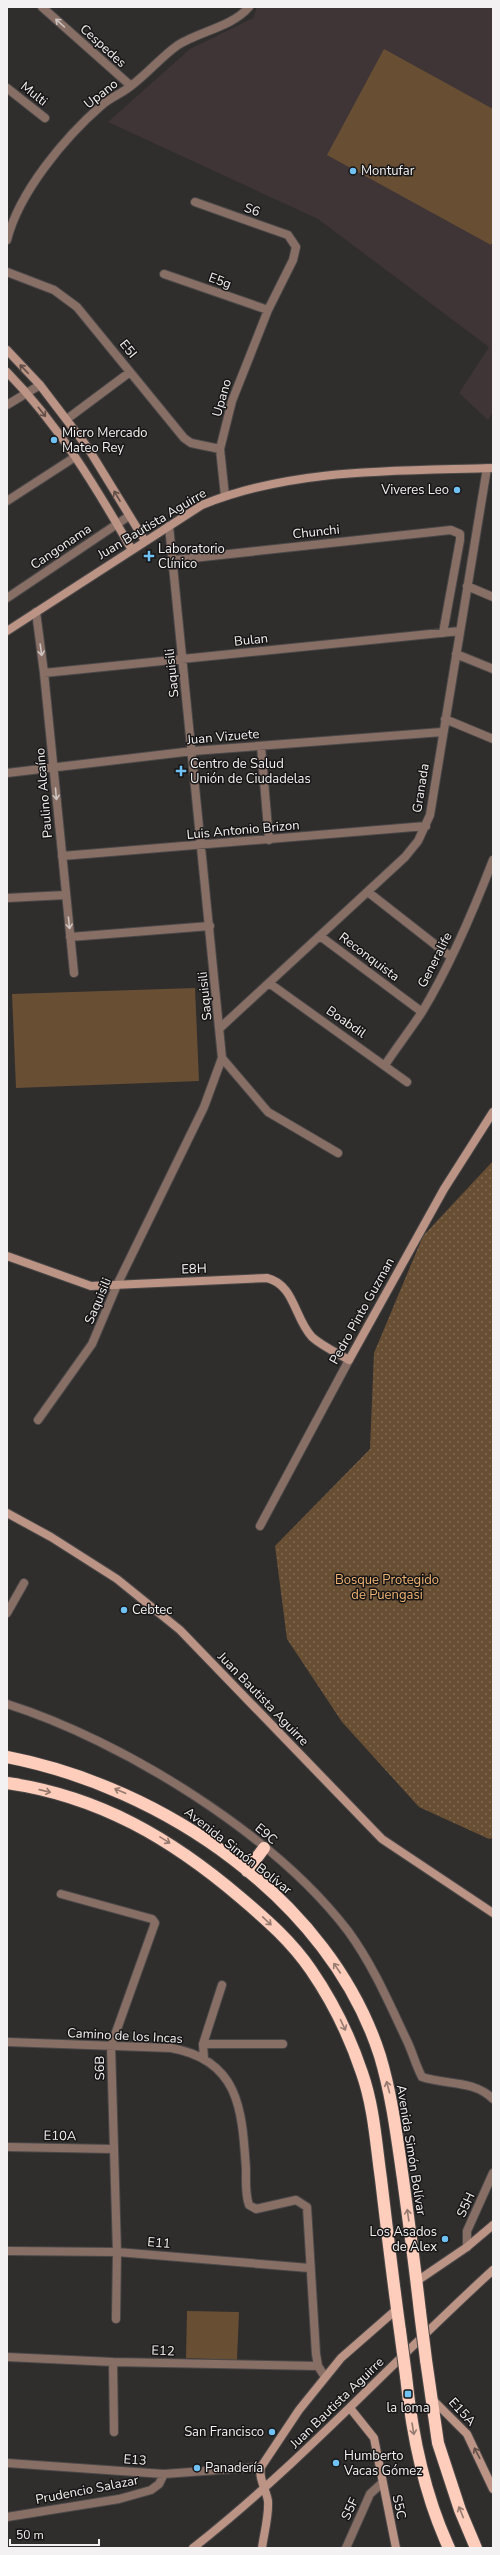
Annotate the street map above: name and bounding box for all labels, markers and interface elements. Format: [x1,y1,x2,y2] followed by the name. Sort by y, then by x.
[55,18,65,28] one-way arrow
[76,20,130,72] street label: Cespedes
[80,75,122,113] street label: Upano
[17,78,51,110] street label: Multi
[361,162,415,180] place label: Montufar
[348,166,358,176] marker: Montufar
[241,199,263,221] street label: S6
[206,269,234,293] street label: E5g
[115,336,141,362] street label: E5I
[20,364,29,374] one-way arrow
[208,377,236,419] street label: Upano
[38,406,46,417] one-way arrow
[62,424,148,457] place label: Micro Mercado Mateo Rey
[49,435,59,445] marker: Micro Mercado Mateo Rey
[380,481,449,499] place label: Viveres Leo
[93,484,210,564] street label: Juan Bautista Aguirre
[452,485,462,495] marker: Viveres Leo
[113,491,121,502] one-way arrow
[27,520,95,574] street label: Cangonama
[292,521,340,543] street label: Chunchi
[158,540,225,573] place label: Laboratorio Clínico
[143,550,155,562] marker: Laboratorio Clínico
[233,629,269,651] street label: Bulan
[37,644,45,657] one-way arrow
[160,648,184,698] street label: Saquisili
[185,725,260,749] street label: Juan Vizuete
[31,747,57,839] street label: Paulino Alcaíno
[190,755,311,788] place label: Centro de Salud Unión de Ciudadelas
[408,762,434,814] street label: Granada
[175,765,187,777] marker: Centro de Salud Unión de Ciudadelas
[53,787,60,800] one-way arrow
[186,816,300,844] street label: Luis Antonio Brizon
[65,916,72,929] one-way arrow
[335,928,403,986] street label: Reconquista
[413,929,457,991] street label: Generalife
[193,971,217,1021] street label: Saquisili
[322,1002,370,1042] street label: Boabdil
[325,1254,399,1368] street label: Pedro Pinto Guzman
[181,1260,207,1278] street label: E8H
[80,1275,116,1327] street label: Saquisili
[335,1571,439,1604] park label: Bosque Protegido de Puengasi
[132,1601,172,1619] place label: Cebtec
[119,1605,129,1615] marker: Cebtec
[213,1647,313,1750] street label: Juan Bautista Aguirre
[114,1786,126,1794] one-way arrow
[38,1788,51,1795] one-way arrow
[180,1803,296,1899] street label: Avenida Simón Bolívar
[251,1819,281,1849] street label: E9C
[159,1836,170,1844] one-way arrow
[262,1916,272,1925] one-way arrow
[333,1963,341,1974] one-way arrow
[340,2018,347,2030] one-way arrow
[67,2024,183,2048] street label: Camino de los Incas
[91,2056,109,2080] street label: S6B
[384,2080,391,2093] one-way arrow
[392,2083,430,2217] street label: Avenida Simón Bolívar
[44,2127,77,2145] street label: E10A
[452,2190,480,2220] street label: S5H
[404,2209,412,2222] one-way arrow
[370,2223,437,2256] place label: Los Asados de Alex
[147,2233,171,2253] street label: E11
[440,2234,450,2244] marker: Los Asados de Alex
[151,2342,175,2360] street label: E12
[285,2353,388,2453] street label: Juan Bautista Aguirre
[403,2389,413,2399] marker: la loma
[444,2394,480,2430] street label: E15A
[386,2399,430,2417] place label: la loma
[409,2422,417,2435] one-way arrow
[184,2423,264,2441] place label: San Francisco
[267,2427,277,2437] marker: San Francisco
[343,2447,422,2480] place label: Humberto Vacas Gómez
[473,2447,481,2459] one-way arrow
[123,2450,147,2470] street label: E13
[331,2458,341,2468] marker: Humberto Vacas Gómez
[205,2459,263,2477] place label: Panadería
[192,2463,202,2473] marker: Panadería
[34,2471,140,2509] street label: Prudencio Salazar
[388,2493,410,2521] street label: S5C
[337,2495,363,2523] street label: S5F
[457,2507,464,2519] one-way arrow
[10,2521,99,2547] scale bar
[16,2527,44,2543] text: 50 m

